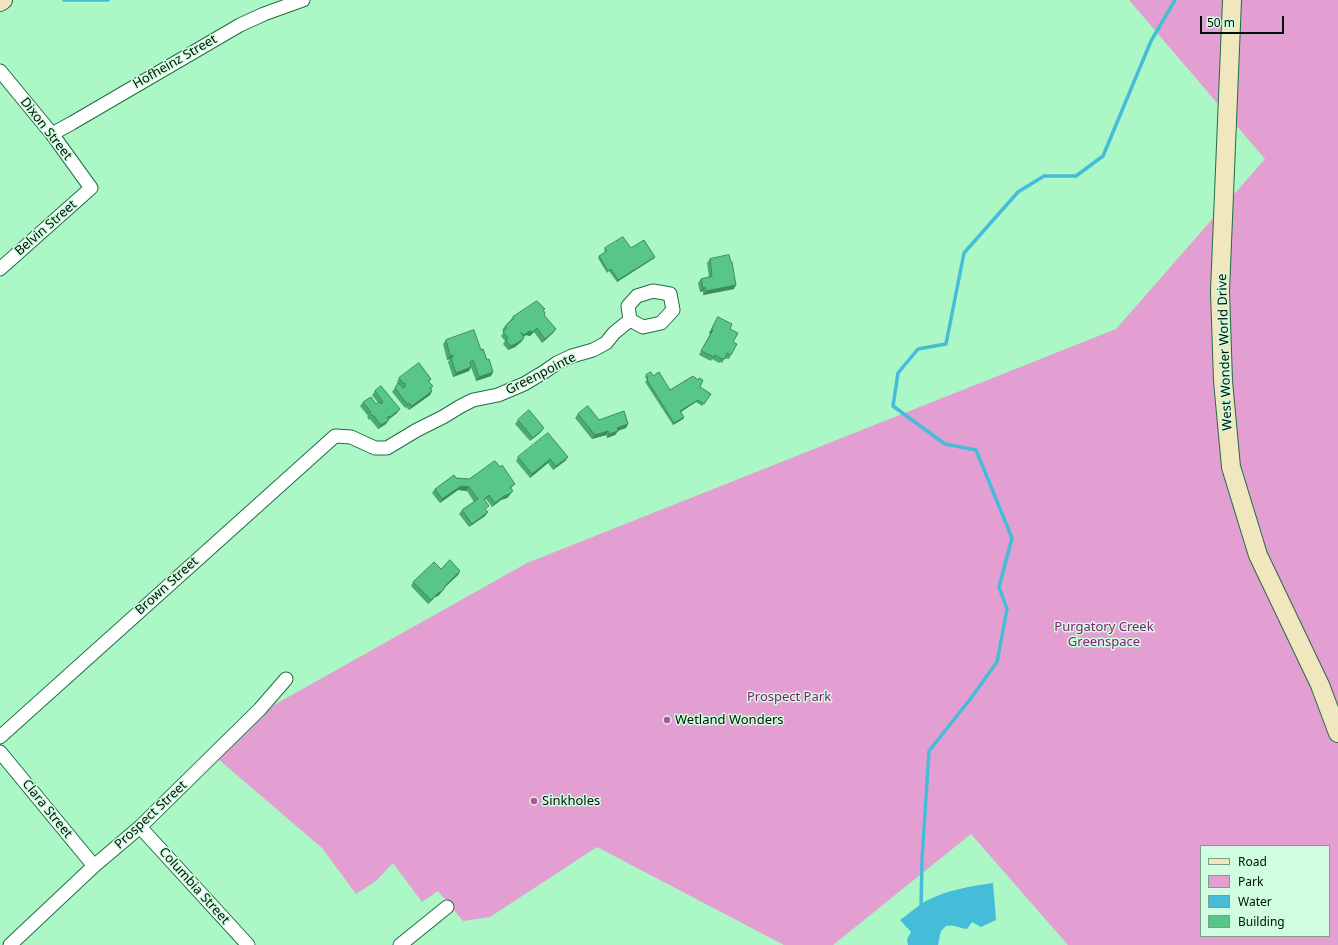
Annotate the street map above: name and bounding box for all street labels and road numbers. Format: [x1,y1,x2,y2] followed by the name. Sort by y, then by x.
[130,32,220,92] street label: Hofheinz Street
[17,95,75,163] street label: Dixon Street
[12,197,80,259] street label: Belvin Street
[1214,273,1236,431] street label: West Wonder World Drive
[503,350,579,398] street label: Greenpointe
[132,554,202,618] street label: Brown Street
[19,777,75,841] street label: Clara Street
[112,778,190,852] street label: Prospect Street
[155,844,233,928] street label: Columbia Street

